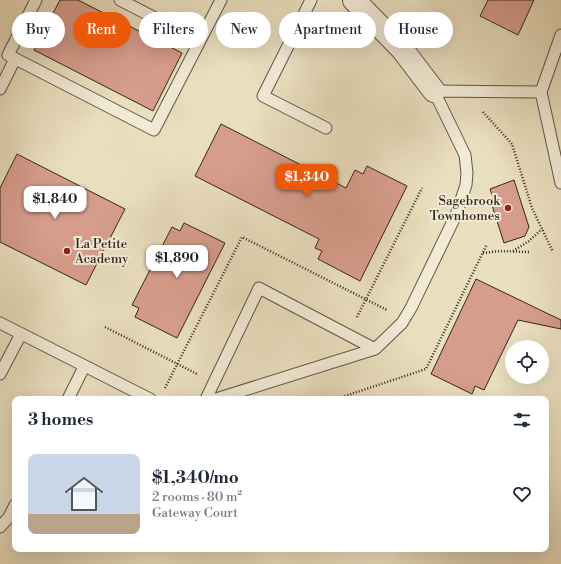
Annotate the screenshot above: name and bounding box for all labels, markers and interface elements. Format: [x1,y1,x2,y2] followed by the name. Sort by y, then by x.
[12,12,65,48] chip: Buy
[73,12,131,48] chip: Rent
[139,12,208,48] chip: Filters
[216,12,271,48] chip: New
[279,12,376,48] chip: Apartment
[384,12,453,48] chip: House
[274,164,340,198] pin: $1,340
[285,169,329,185] text: $1,340
[22,186,88,220] pin: $1,840
[33,191,77,207] text: $1,840
[430,193,501,224] place label: Sagebrook Townhomes
[503,203,513,213] marker: Sagebrook Townhomes
[74,236,129,267] place label: La Petite Academy
[144,245,210,279] pin: $1,890
[62,246,72,256] marker: La Petite Academy
[155,250,199,266] text: $1,890
[505,340,549,384] map controls
[505,340,549,384] button: locate
[28,409,93,431] text: 3 homes
[511,409,533,431] icon: filters
[152,467,239,489] text: $1,340/mo
[60,470,108,518] icon: home
[511,483,533,505] icon: heart
[152,489,242,505] text: 2 rooms · 80 m²
[152,505,238,521] text: Gateway Court

